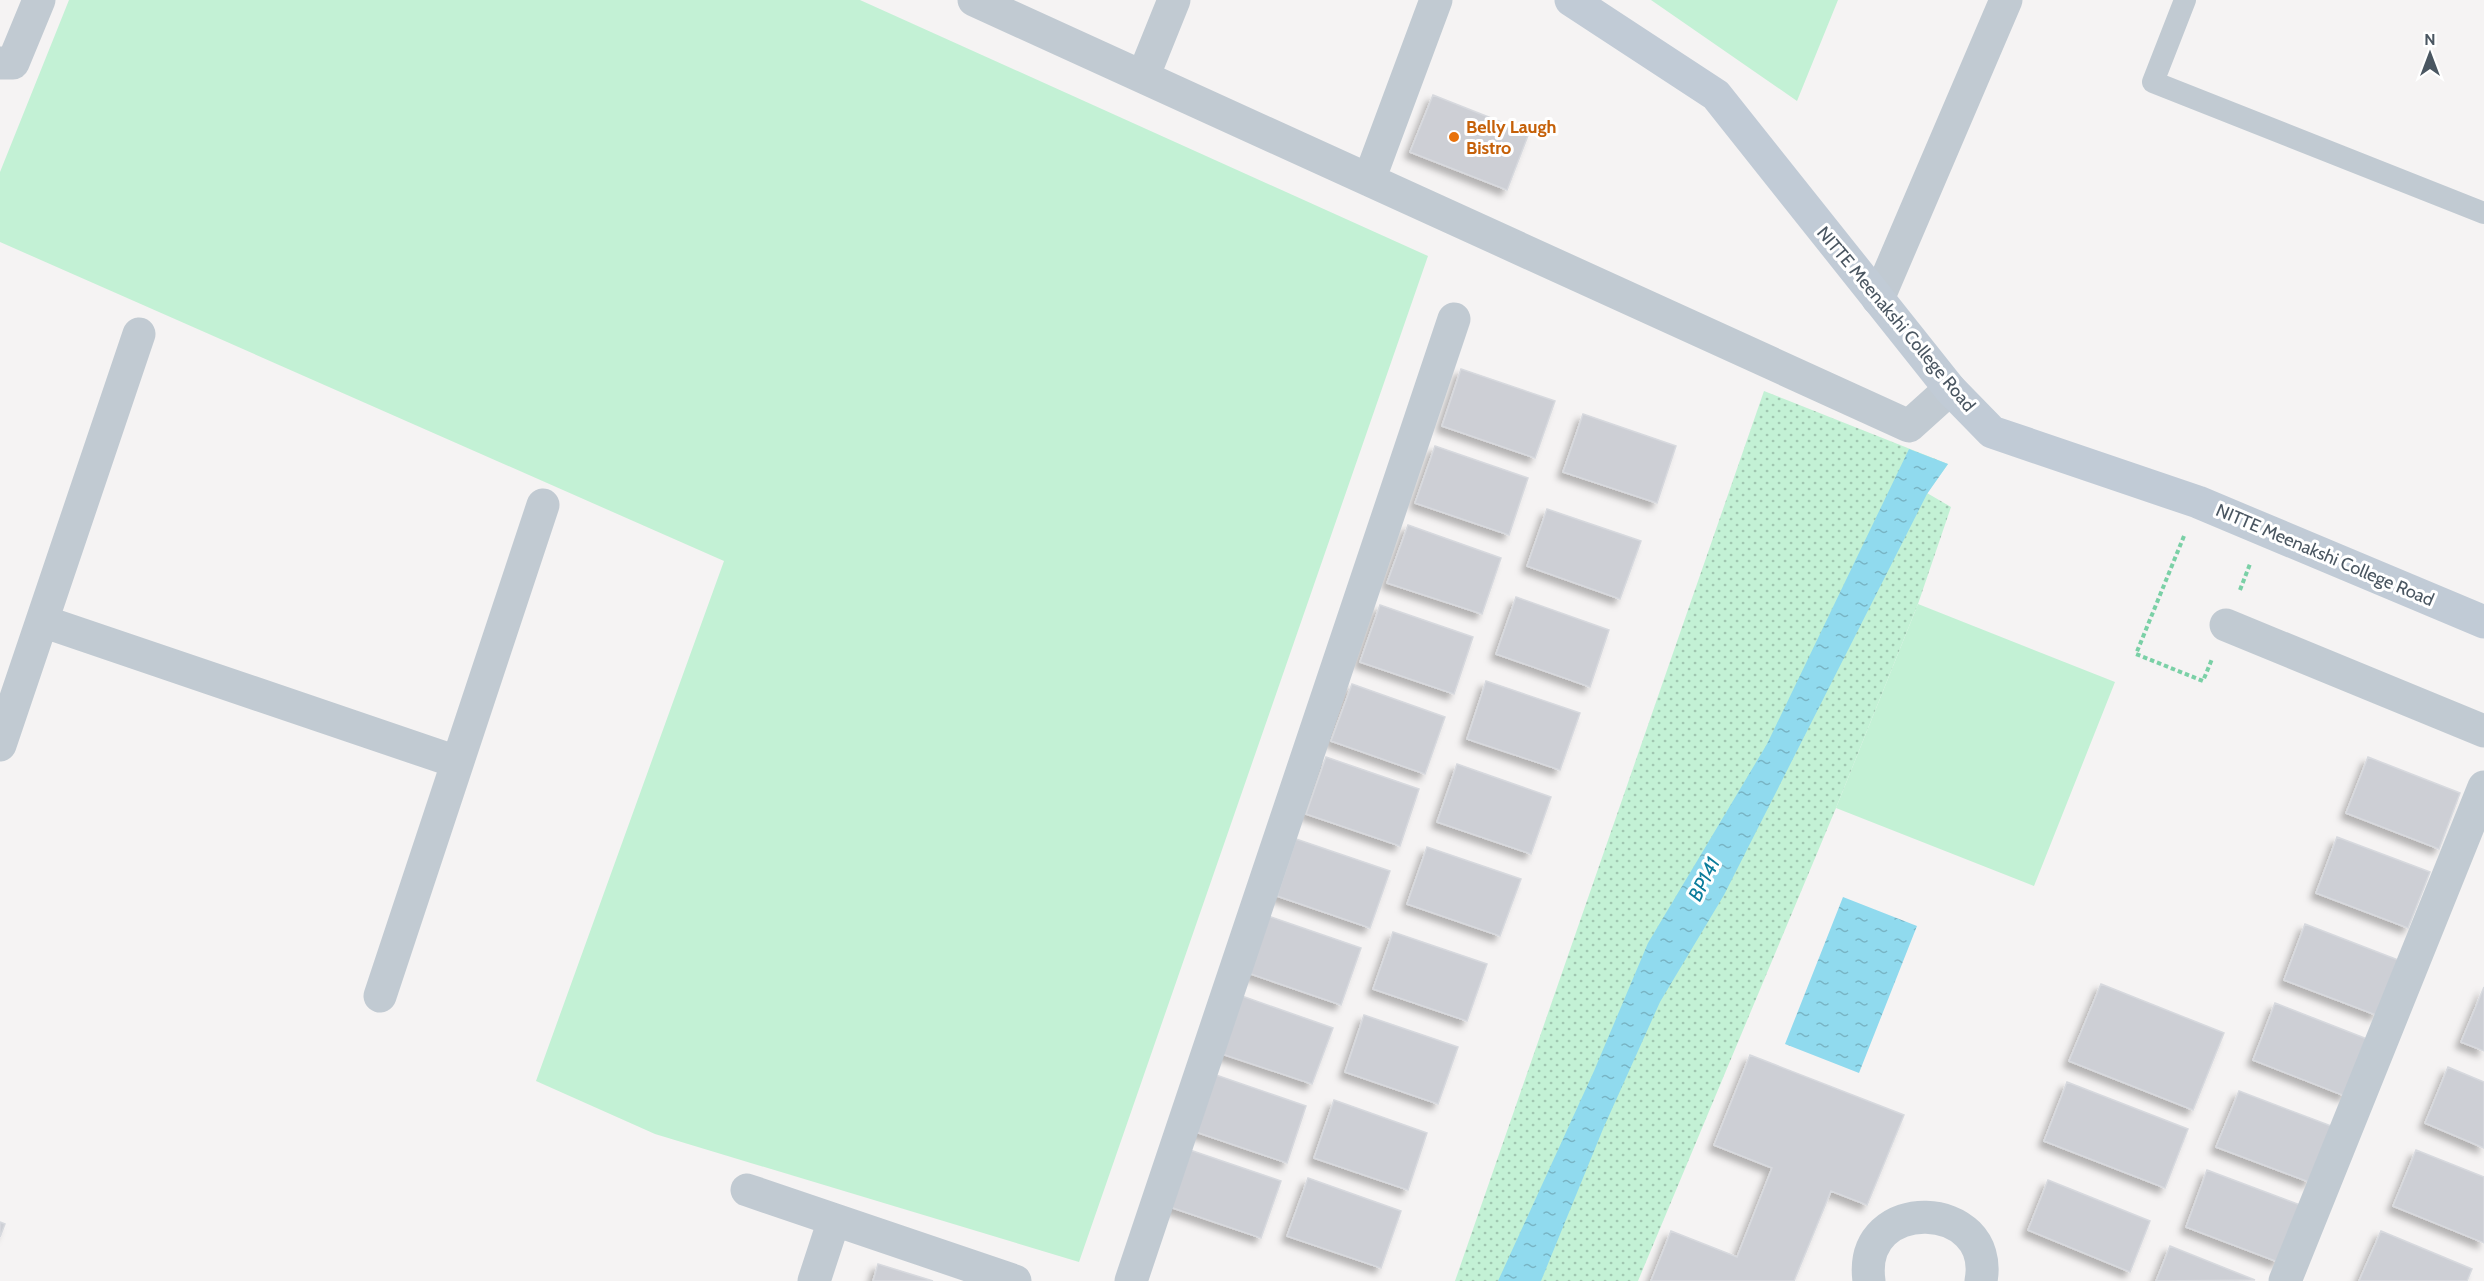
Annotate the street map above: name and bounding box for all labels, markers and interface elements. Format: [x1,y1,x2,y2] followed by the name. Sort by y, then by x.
[2400,24,2460,84] north arrow
[2424,30,2436,49] text: N
[1466,116,1556,159] place label: Belly Laugh Bistro
[1447,130,1461,144] marker: Belly Laugh Bistro
[1812,222,1980,416] street label: NITTE Meenakshi College Road
[2213,499,2437,611] street label: NITTE Meenakshi College Road
[1683,853,1725,905] water label: BP141

